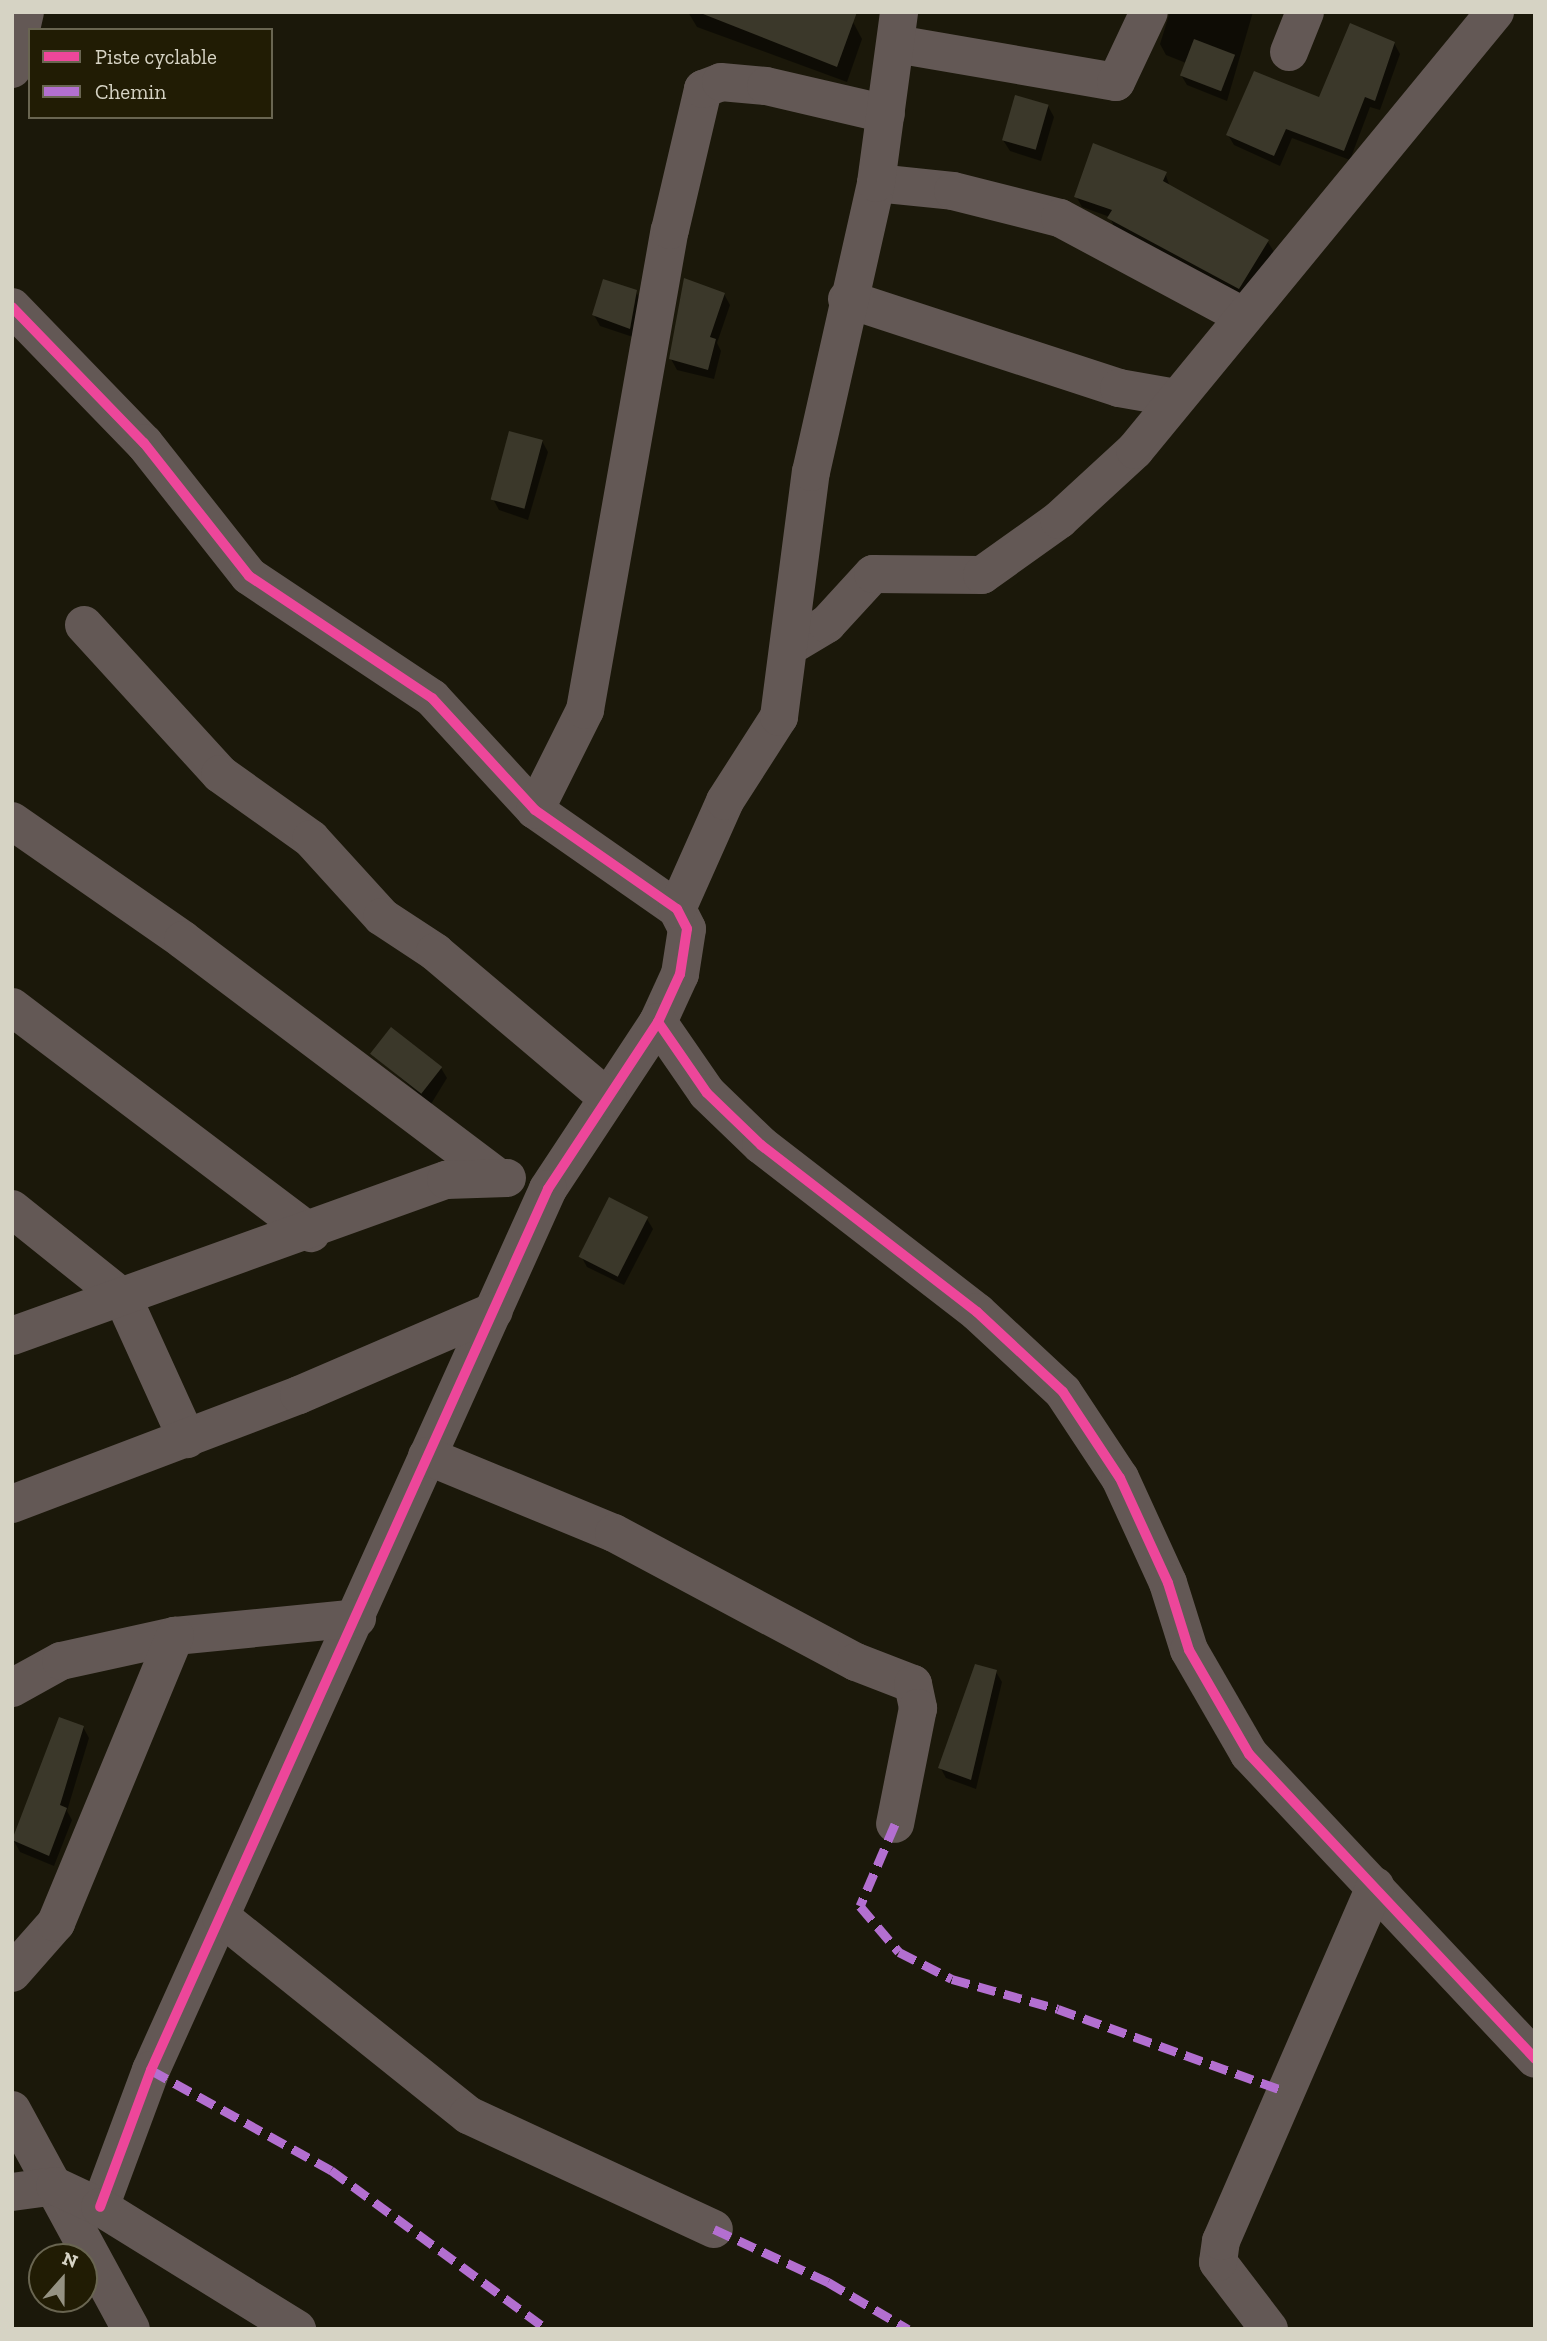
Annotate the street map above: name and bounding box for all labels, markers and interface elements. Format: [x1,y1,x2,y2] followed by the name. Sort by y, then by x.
[28,28,273,119] legend
[95,44,217,69] text: Piste cyclable
[95,79,166,104] text: Chemin
[28,2243,98,2313] north arrow
[59,2246,81,2273] text: N

